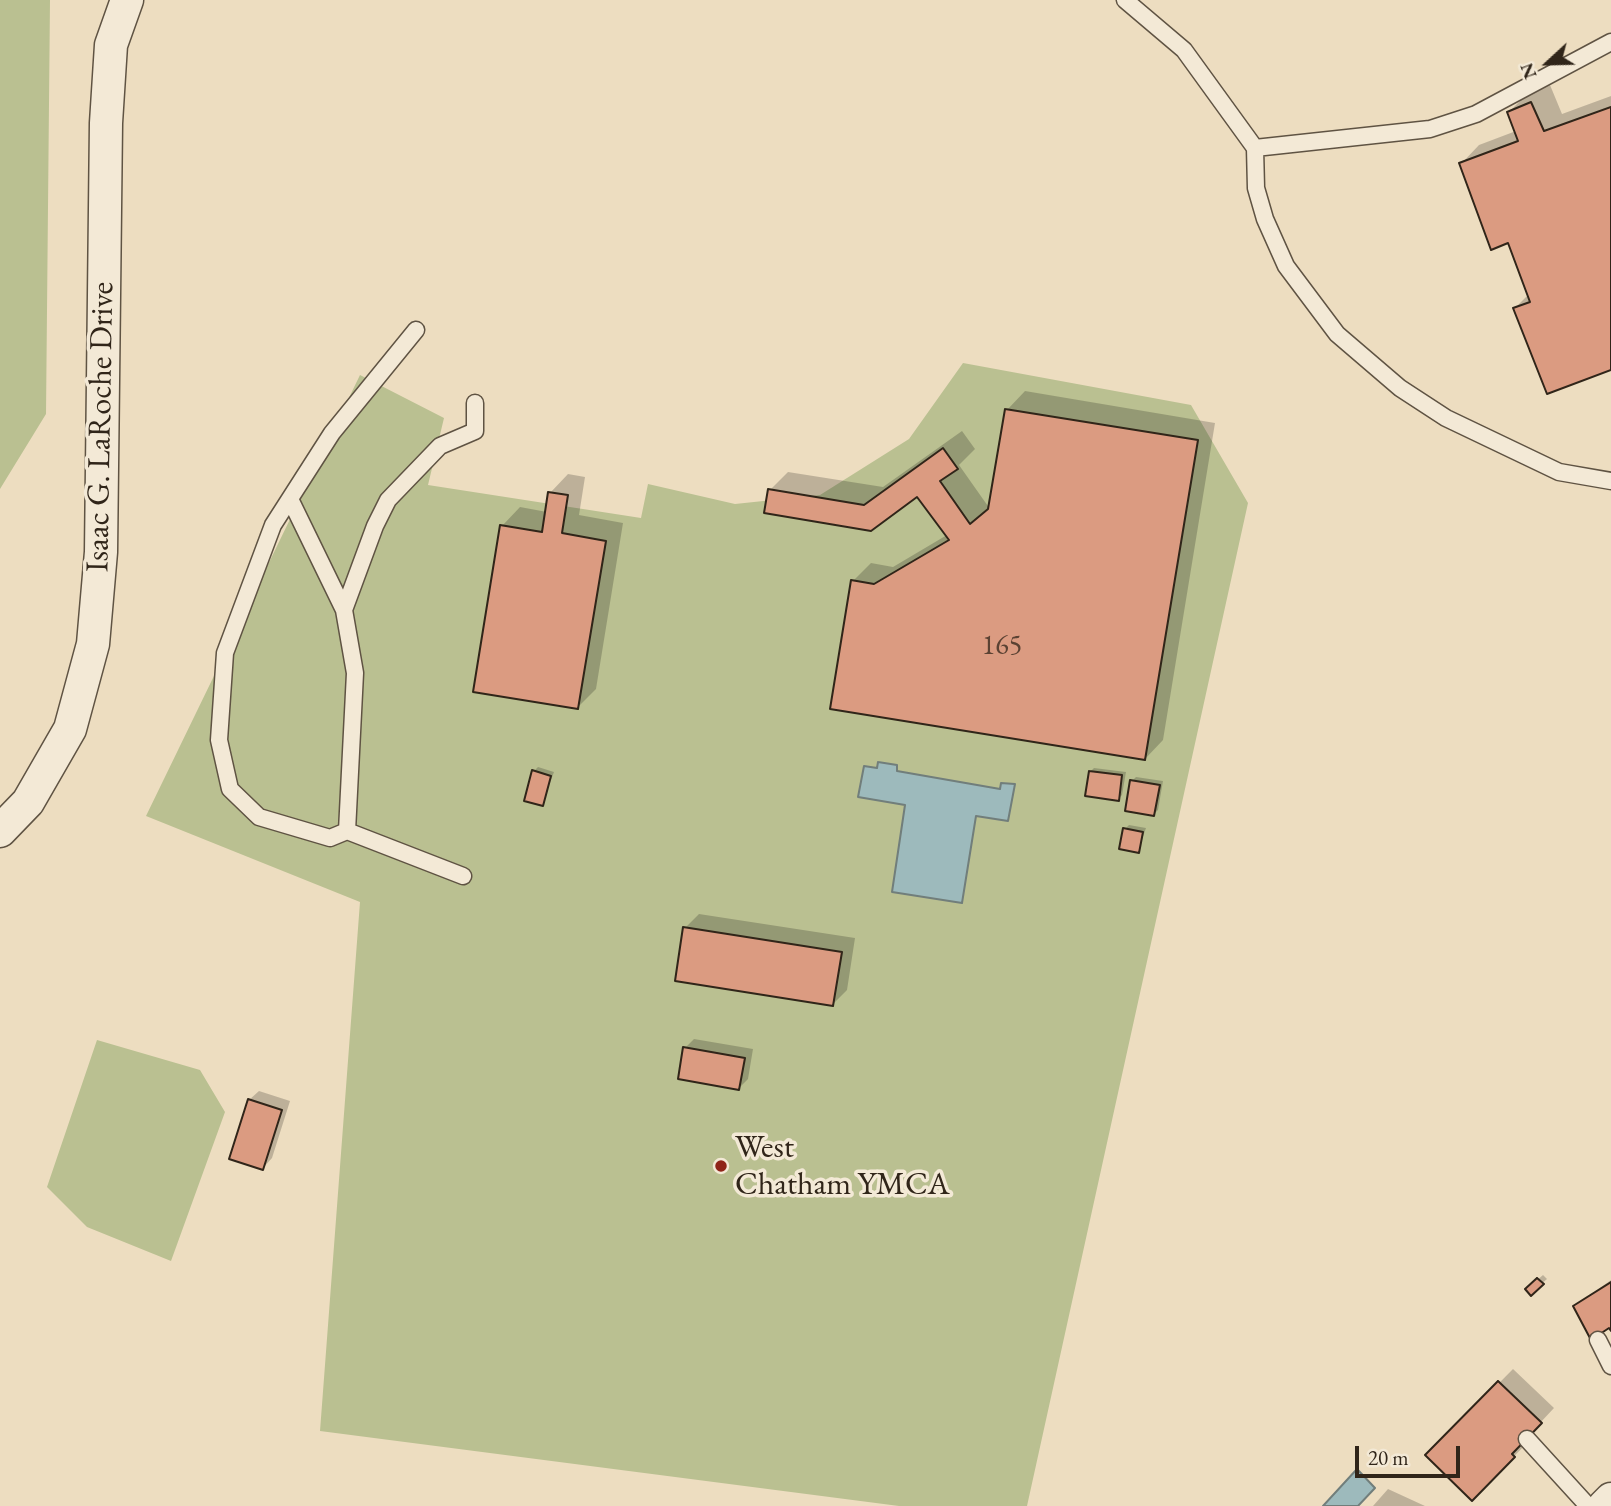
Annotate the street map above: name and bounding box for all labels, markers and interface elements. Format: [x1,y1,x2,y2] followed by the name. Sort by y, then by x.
[1513,28,1583,98] north arrow
[1514,59,1543,83] text: N
[79,282,123,572] street label: Isaac G. LaRoche Drive
[982,629,1022,663] house number: 165
[735,1129,950,1204] place label: West Chatham YMCA
[713,1158,729,1174] marker: West Chatham YMCA
[1359,1432,1464,1476] scale bar
[1368,1444,1409,1471] text: 20 m

